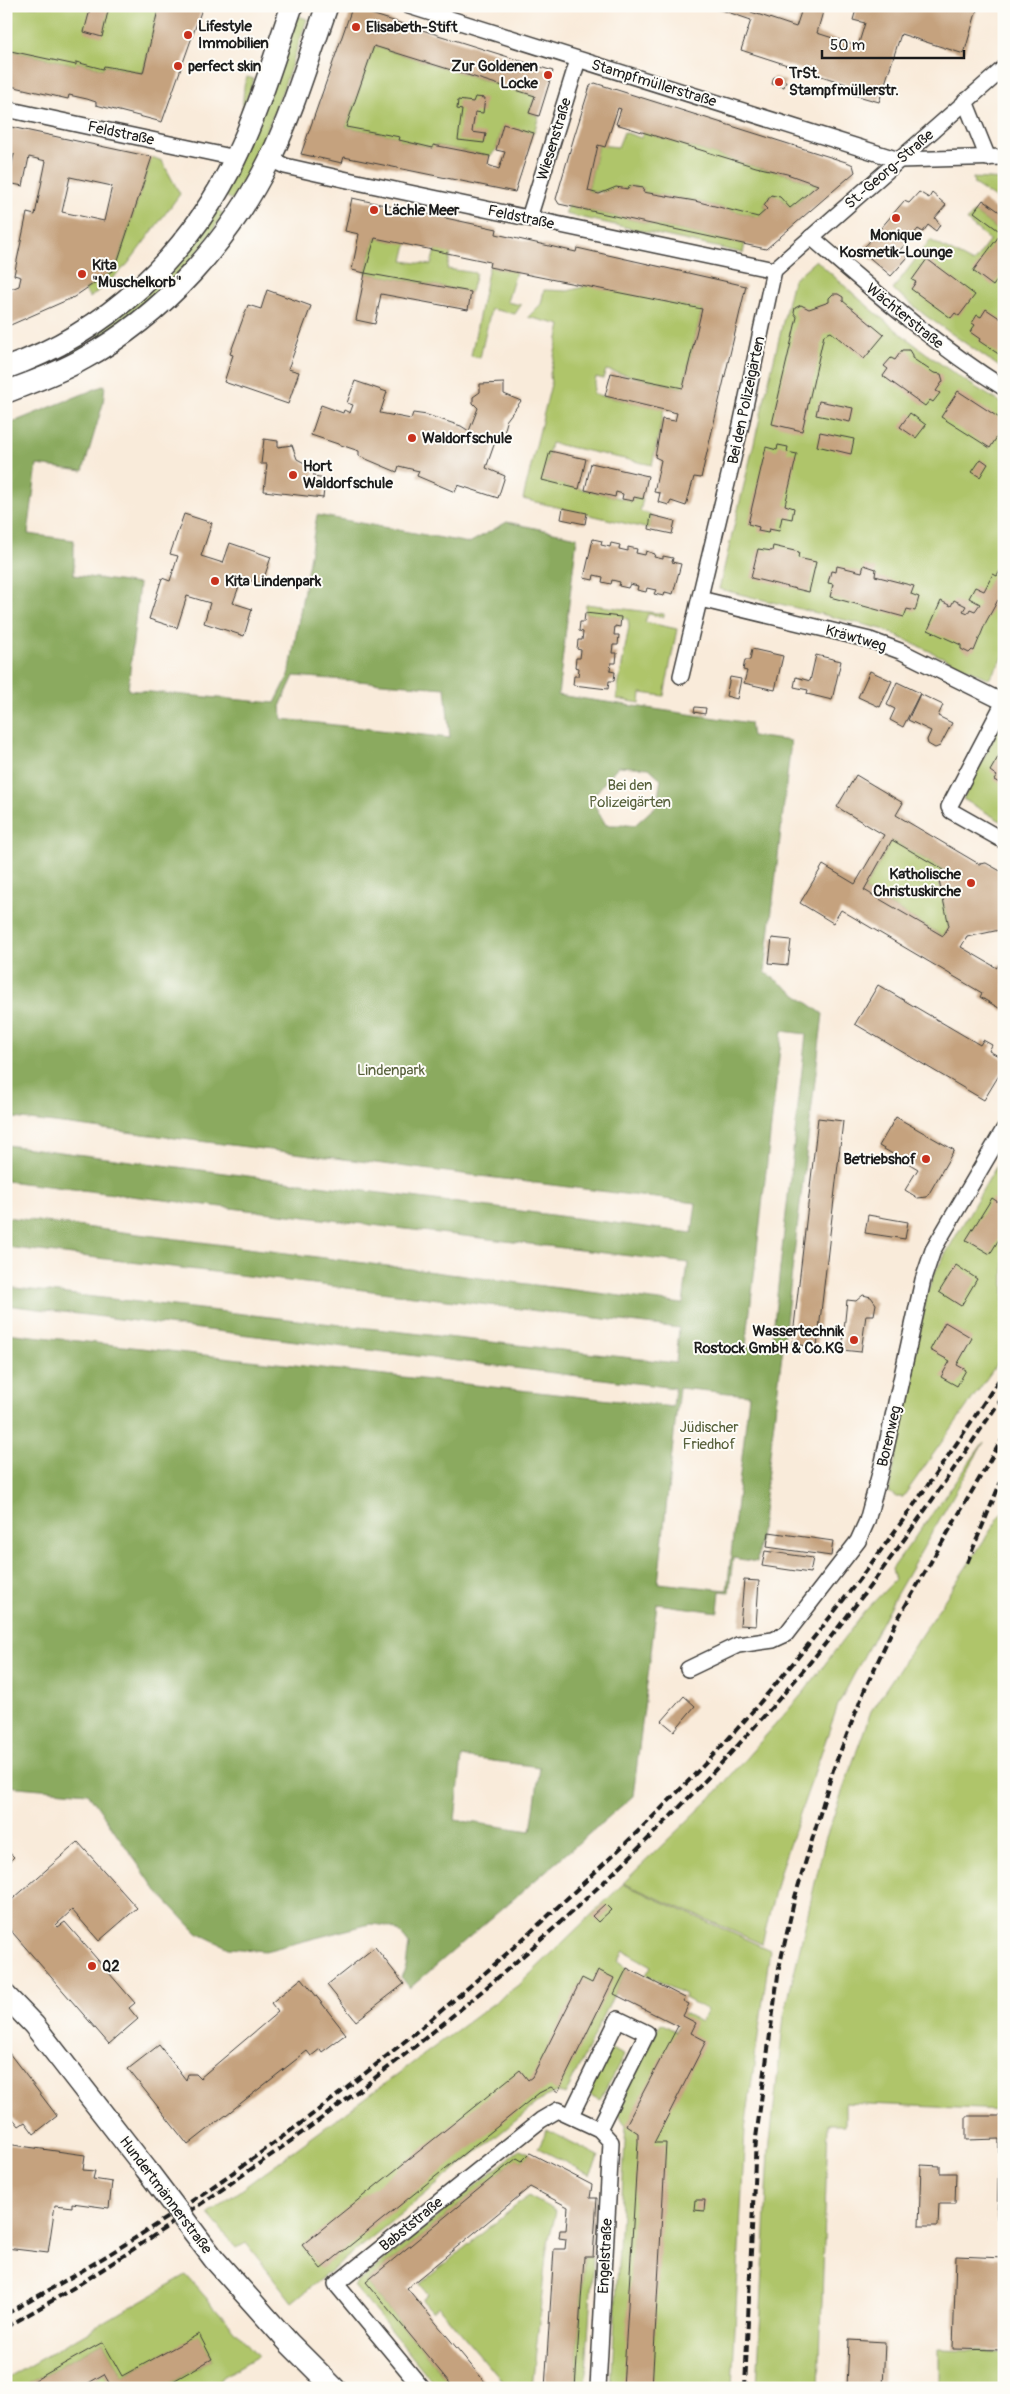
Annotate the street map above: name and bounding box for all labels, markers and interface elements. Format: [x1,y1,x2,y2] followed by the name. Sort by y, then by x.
[198,17,269,53] place label: Lifestyle Immobilien
[366,18,459,37] place label: Elisabeth-Stift
[350,21,362,33] marker: Elisabeth-Stift
[822,28,965,60] scale bar
[182,29,194,41] marker: Lifestyle Immobilien
[830,36,865,55] text: 50 m
[589,55,719,112] street label: Stampfmüllerstraße
[188,57,262,76] place label: perfect skin
[451,57,539,93] place label: Zur Goldenen Locke
[172,60,184,72] marker: perfect skin
[788,64,899,100] place label: TrSt. Stampfmüllerstr.
[542,69,554,81] marker: Zur Goldenen Locke
[773,76,785,88] marker: TrSt. Stampfmüllerstr.
[533,95,576,183] street label: Wiesenstraße
[86,117,156,150] street label: Feldstraße
[841,125,938,213] street label: St.-Georg-Straße
[384,201,460,220] place label: Lächle Meer
[486,201,556,234] street label: Feldstraße
[368,204,380,216] marker: Lächle Meer
[890,212,902,224] marker: Monique Kosmetik-Lounge
[839,226,953,262] place label: Monique Kosmetik-Lounge
[92,256,182,292] place label: Kita "Muschelkorb"
[76,268,88,280] marker: Kita "Muschelkorb"
[862,279,948,354] street label: Wächterstraße
[724,334,769,466] street label: Bei den Polizeigärten
[422,429,512,448] place label: Waldorfschule
[406,432,418,444] marker: Waldorfschule
[303,457,393,493] place label: Hort Waldorfschule
[287,469,299,481] marker: Hort Waldorfschule
[225,572,322,591] place label: Kita Lindenpark
[209,575,221,587] marker: Kita Lindenpark
[823,621,889,656] street label: Kräwtweg
[589,776,671,812] park label: Bei den Polizeigärten
[873,865,962,901] place label: Katholische Christuskirche
[965,877,977,889] marker: Katholische Christuskirche
[357,1061,426,1080] park label: Lindenpark
[843,1150,917,1169] place label: Betriebshof
[920,1153,932,1165] marker: Betriebshof
[694,1322,845,1358] place label: Wassertechnik Rostock GmbH & Co.KG
[848,1334,860,1346] marker: Wassertechnik Rostock GmbH & Co.KG
[873,1404,906,1469] street label: Borenweg
[679,1418,739,1454] park label: Jüdischer Friedhof
[102,1957,120,1976] place label: Q2
[86,1960,98,1972] marker: Q2
[115,2133,216,2258] street label: Hundertmännerstraße
[376,2193,447,2256] street label: Babststraße
[594,2217,617,2294] street label: Engelstraße

